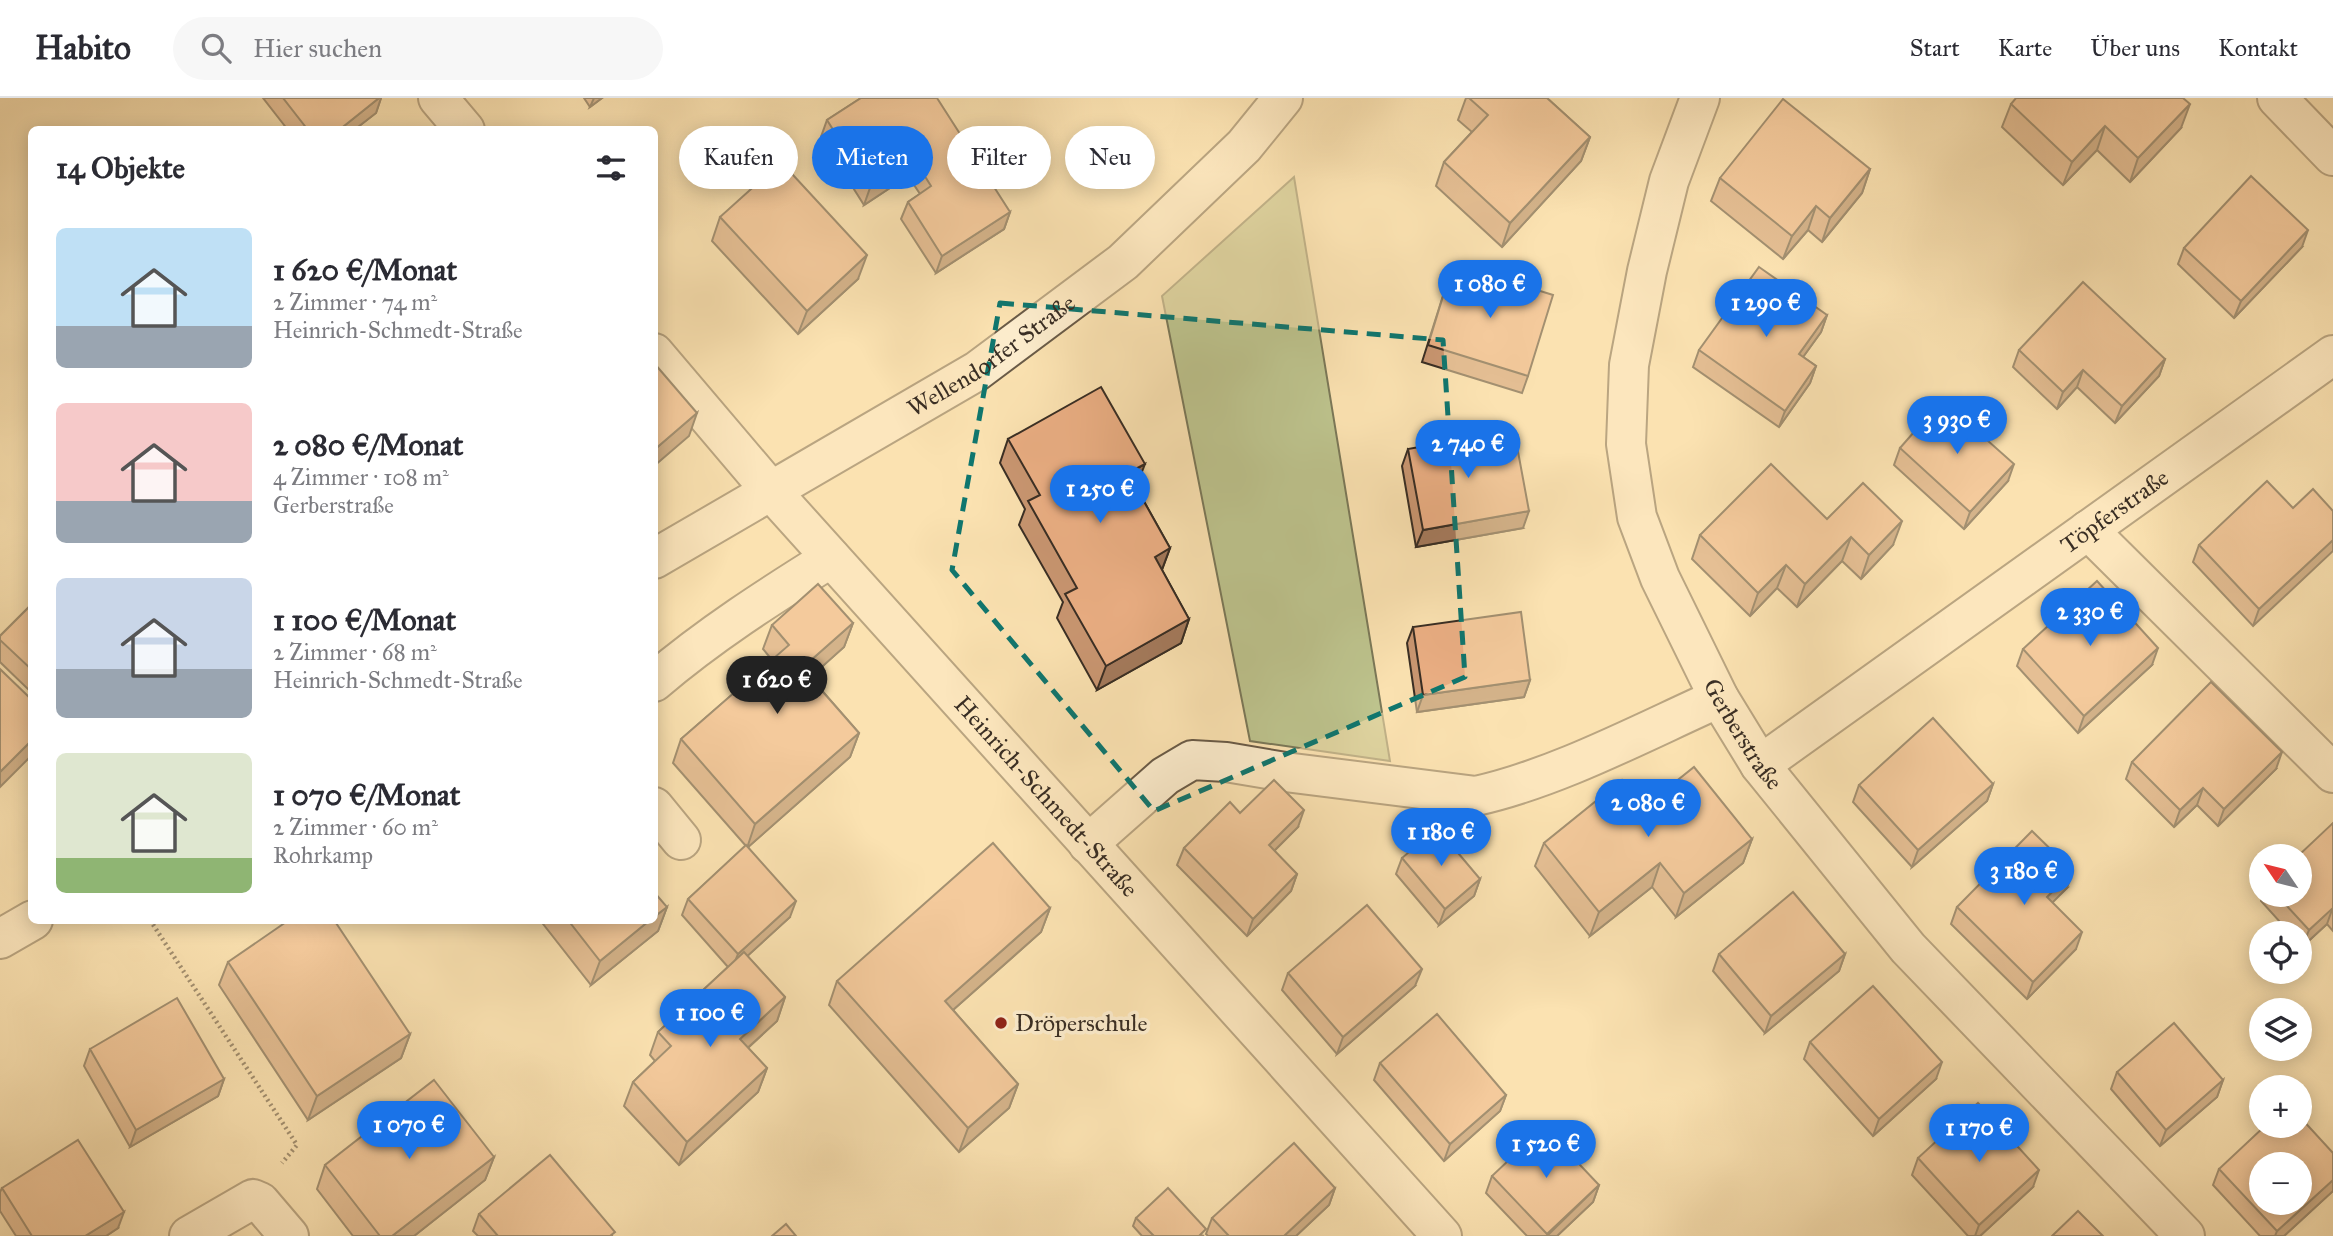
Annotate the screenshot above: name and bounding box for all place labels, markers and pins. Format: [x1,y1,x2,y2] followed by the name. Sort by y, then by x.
[1425,260,1555,320] pin: 1 080 €
[1701,280,1831,339] pin: 1 290 €
[1892,396,2022,456] pin: 3 930 €
[1403,420,1533,480] pin: 2 740 €
[1035,466,1165,525] pin: 1 250 €
[2025,588,2155,648] pin: 2 330 €
[712,656,842,716] pin: 1 620 €
[1583,780,1713,839] pin: 2 080 €
[1376,808,1506,868] pin: 1 180 €
[1959,848,2089,907] pin: 3 180 €
[645,990,775,1049] pin: 1 100 €
[1015,1008,1147,1038] place label: Dröperschule
[993,1015,1009,1031] marker: Dröperschule
[344,1102,474,1161] pin: 1 070 €
[1914,1104,2044,1164] pin: 1 170 €
[1481,1121,1611,1180] pin: 1 520 €

